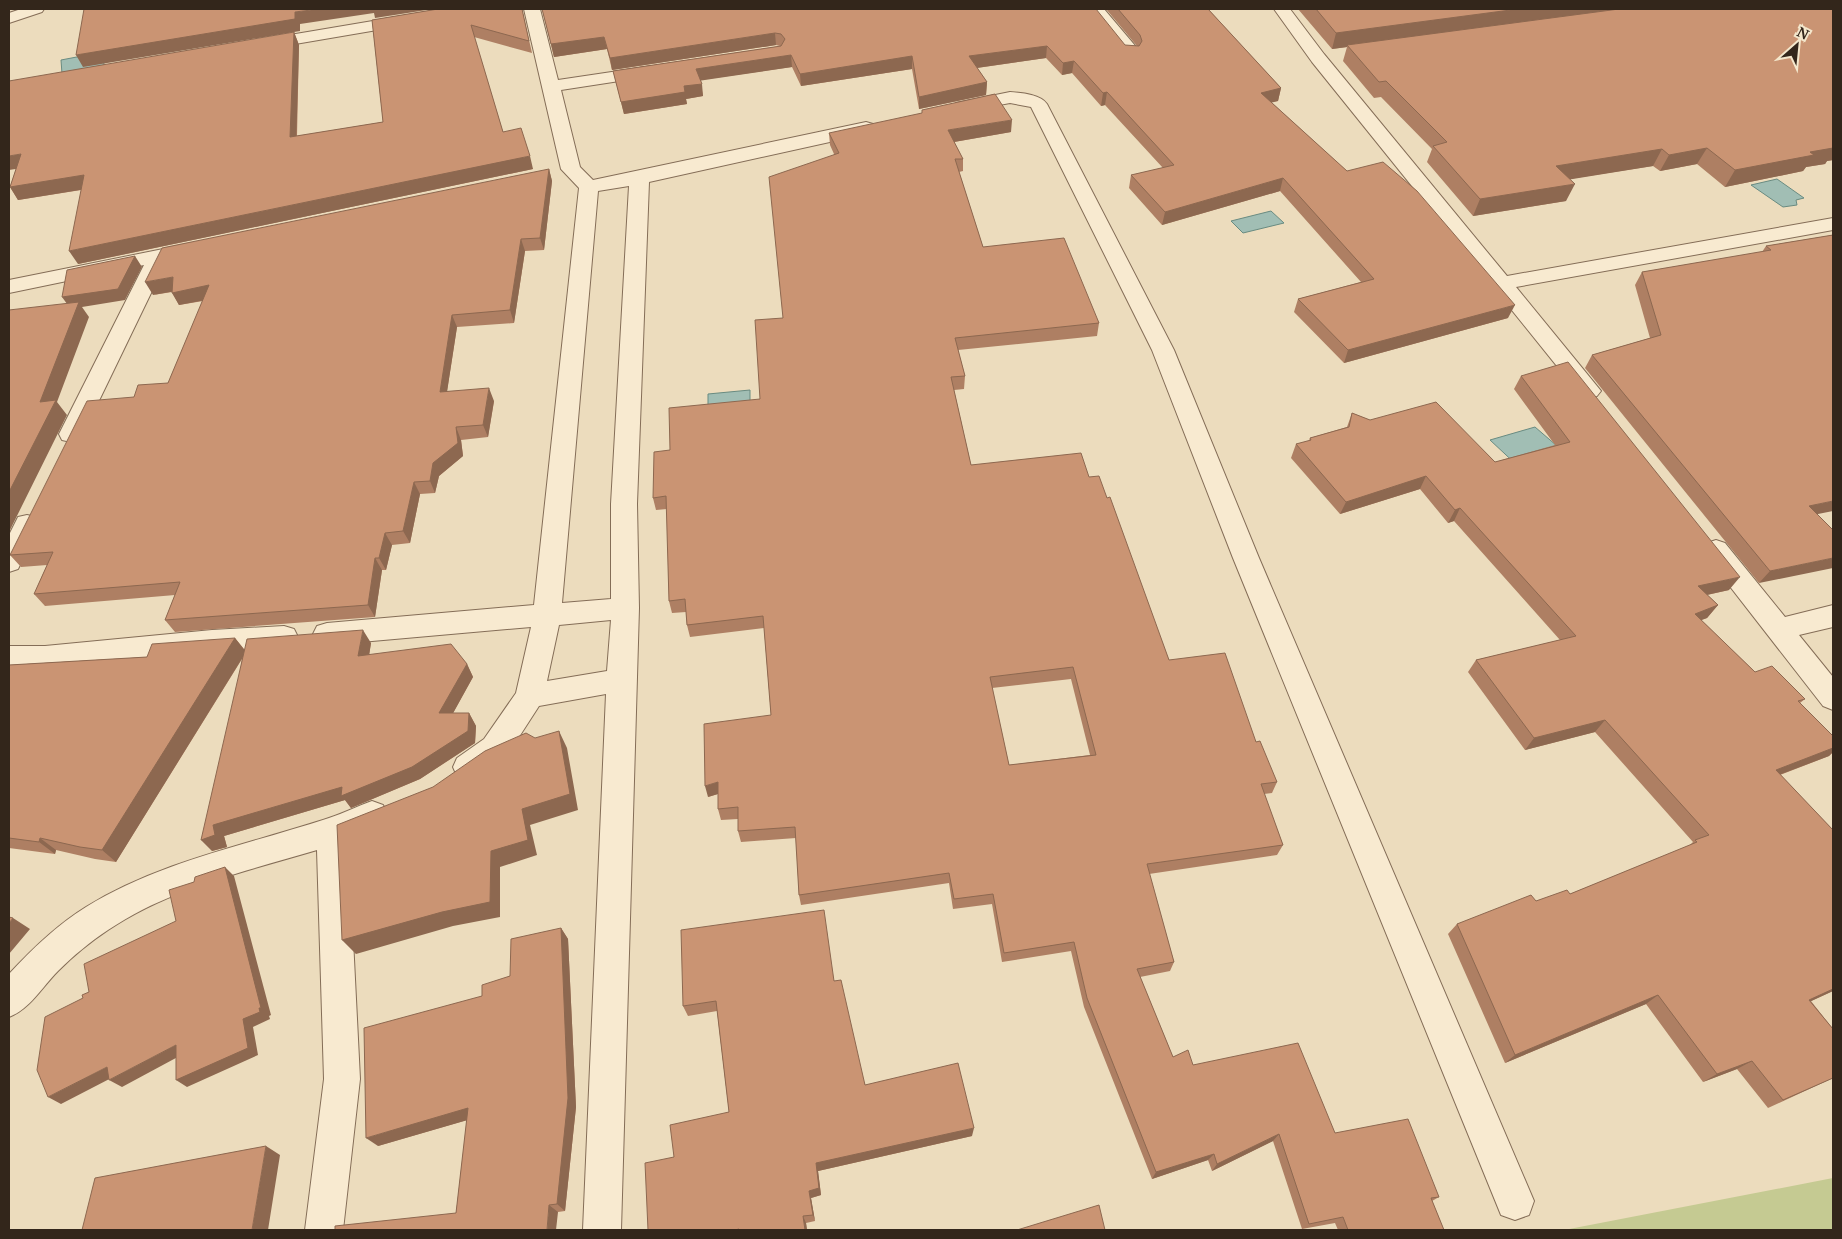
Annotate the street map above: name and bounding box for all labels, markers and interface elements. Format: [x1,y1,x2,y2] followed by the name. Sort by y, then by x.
[1772,20,1822,70] north arrow
[1794,22,1812,44] text: N

